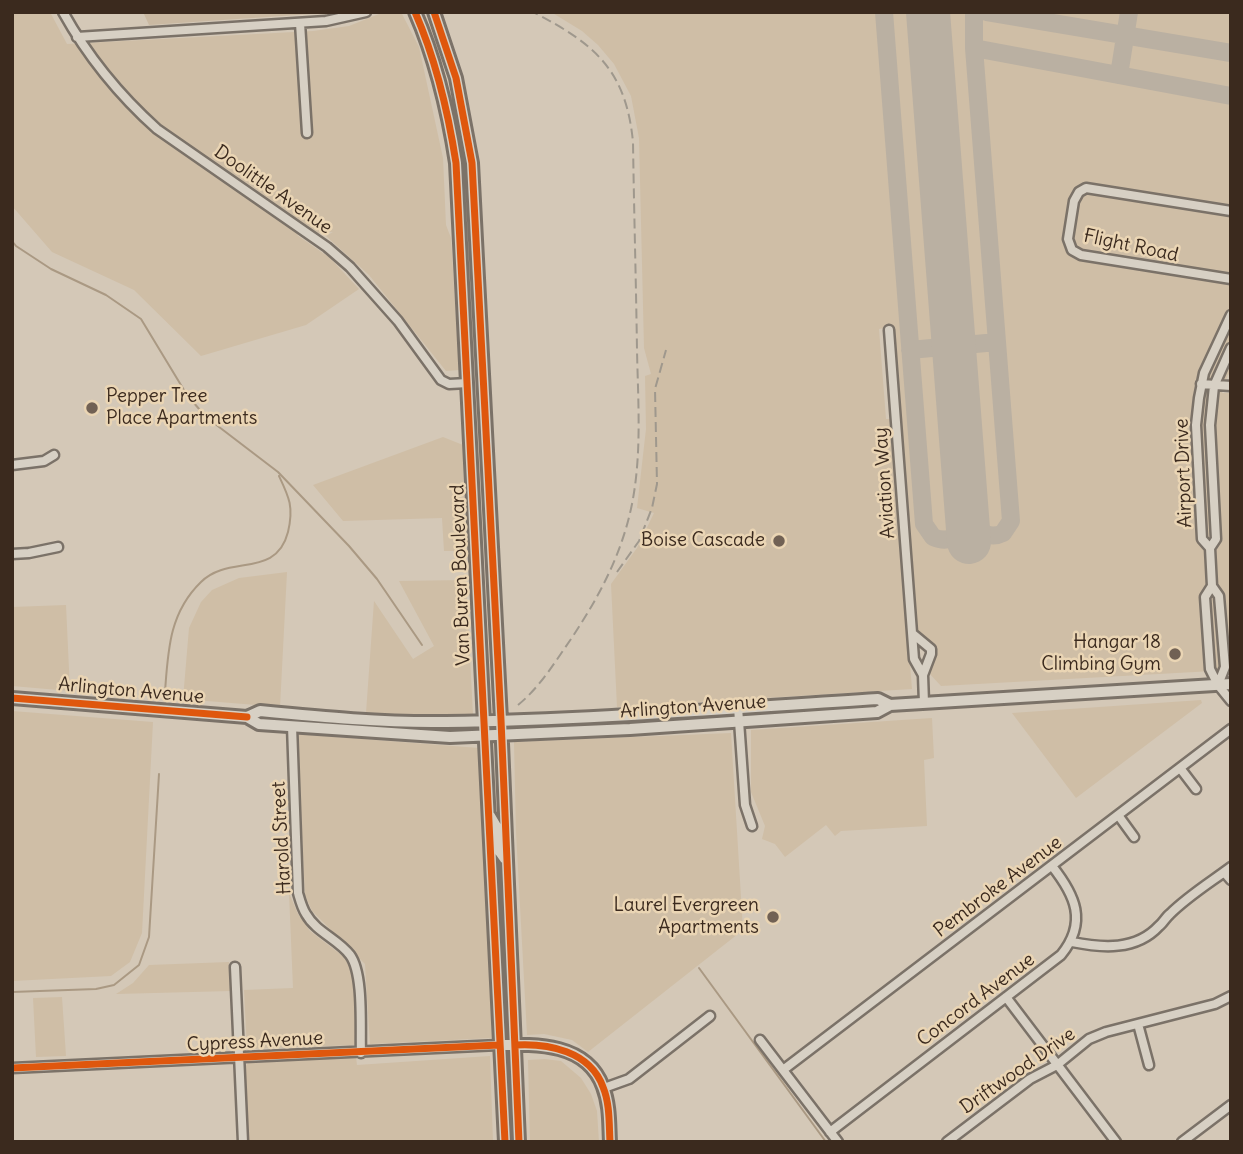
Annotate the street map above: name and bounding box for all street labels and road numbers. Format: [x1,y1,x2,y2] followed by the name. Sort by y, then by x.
[210,141,336,239] street label: Doolittle Avenue
[1082,225,1180,267] street label: Flight Road
[1171,418,1197,528] street label: Airport Drive
[870,427,900,539] street label: Aviation Way
[446,484,476,666] street label: Van Buren Boulevard
[57,673,205,709] street label: Arlington Avenue
[619,691,767,723] street label: Arlington Avenue
[268,781,296,895] street label: Harold Street
[930,831,1066,943] street label: Pembroke Avenue
[913,948,1039,1052] street label: Concord Avenue
[956,1023,1080,1119] street label: Driftwood Drive
[186,1027,324,1057] street label: Cypress Avenue

